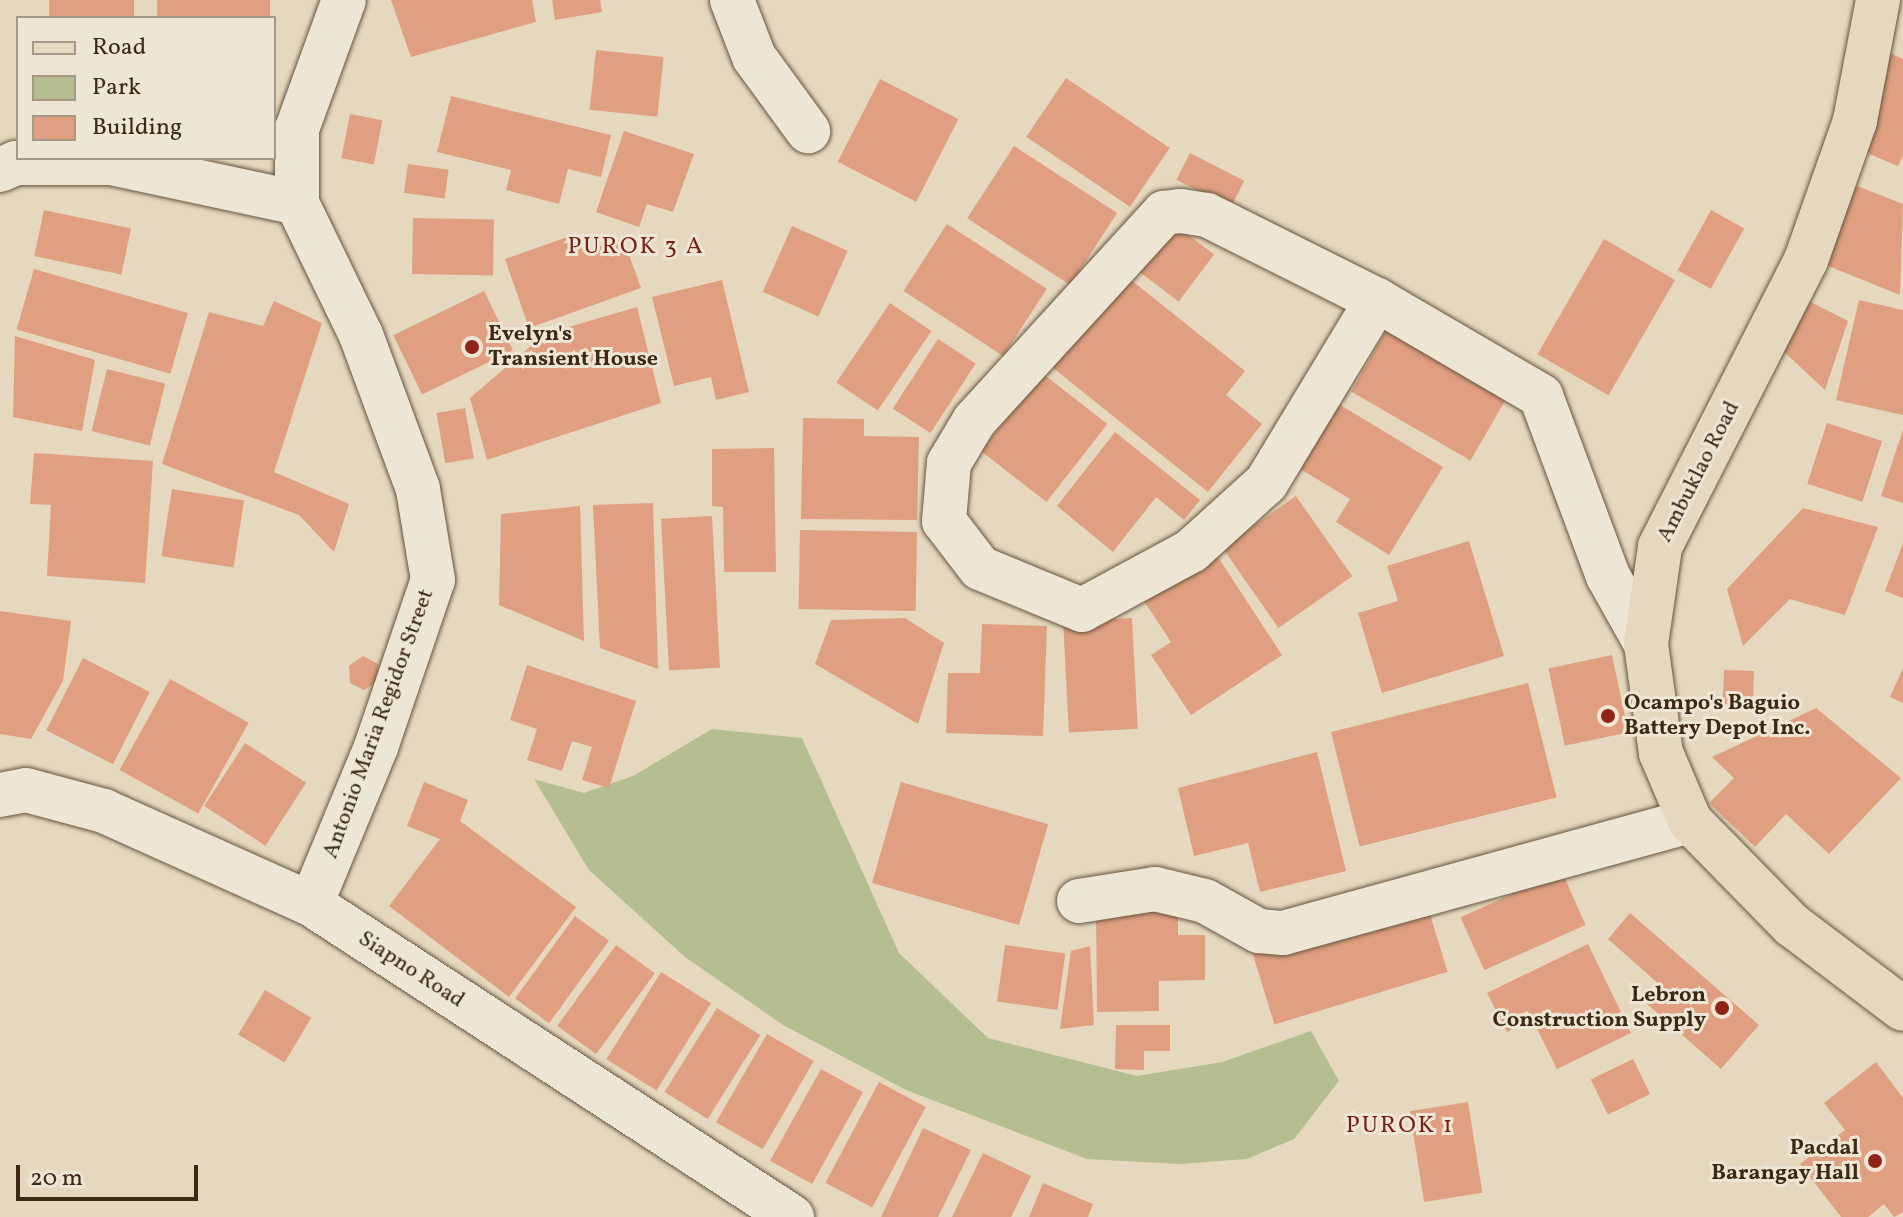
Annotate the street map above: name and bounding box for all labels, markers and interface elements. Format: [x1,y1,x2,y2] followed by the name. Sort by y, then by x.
[16,16,276,160] legend
[92,31,146,65] text: Road
[92,71,141,105] text: Park
[92,111,182,145] text: Building
[567,234,705,262] district label: PUROK 3 A
[488,321,658,372] place label: Evelyn's Transient House
[463,338,481,356] marker: Evelyn's Transient House
[1652,397,1746,547] street label: Ambuklao Road
[318,586,440,862] street label: Antonio Maria Regidor Street
[1624,690,1811,742] place label: Ocampo's Baguio Battery Depot Inc.
[1599,707,1617,725] marker: Ocampo's Baguio Battery Depot Inc.
[353,926,469,1014] street label: Siapno Road
[1493,982,1706,1034] place label: Lebron Construction Supply
[1713,999,1731,1017] marker: Lebron Construction Supply
[1346,1113,1454,1141] district label: PUROK 1
[1711,1135,1859,1186] place label: Pacdal Barangay Hall
[20,1149,202,1199] scale bar
[1866,1152,1884,1170] marker: Pacdal Barangay Hall
[30,1162,83,1196] text: 20 m

